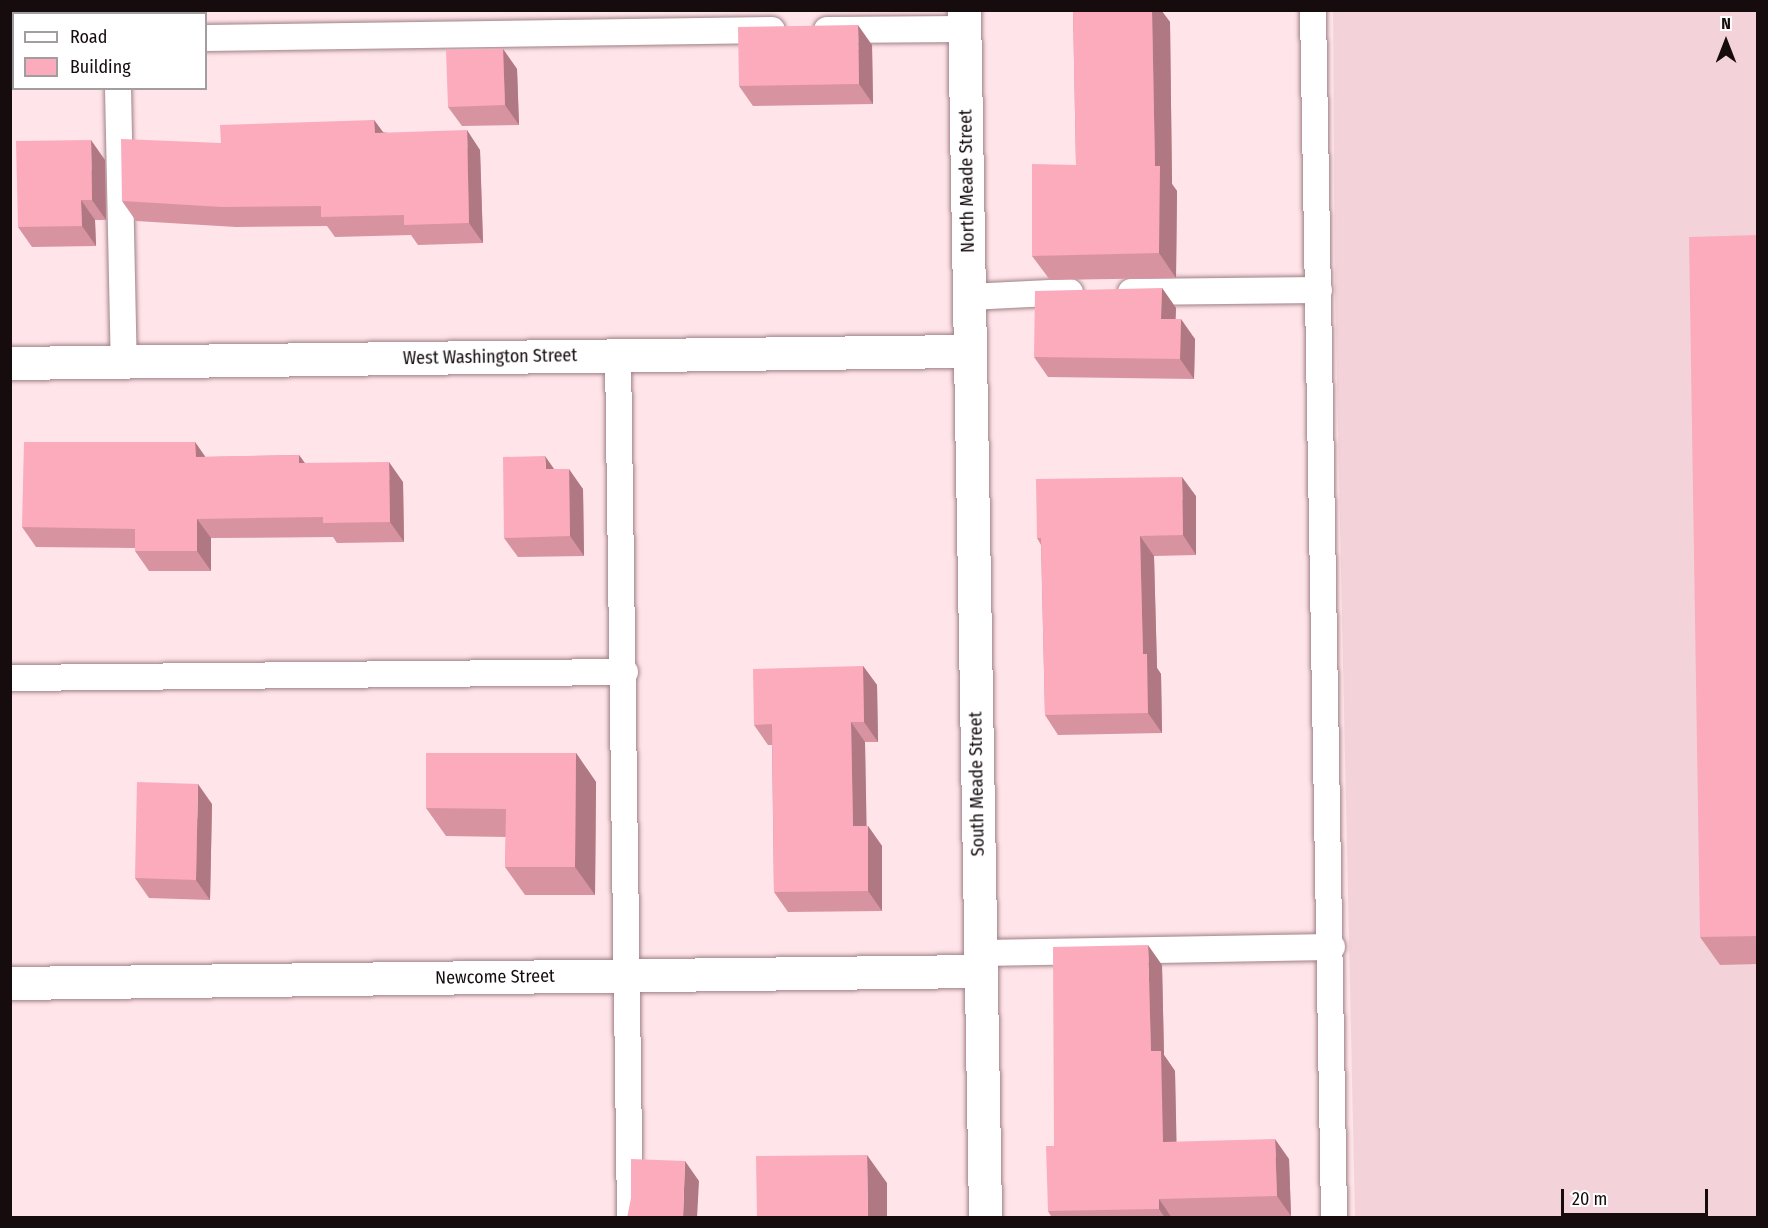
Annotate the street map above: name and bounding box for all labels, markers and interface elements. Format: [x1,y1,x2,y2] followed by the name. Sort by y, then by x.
[12,12,207,90] legend
[1696,12,1756,72] north arrow
[1721,14,1731,33] text: N
[70,26,107,48] text: Road
[70,56,131,78] text: Building
[955,109,979,253] street label: North Meade Street
[403,345,577,369] street label: West Washington Street
[965,711,989,857] street label: South Meade Street
[435,965,555,989] street label: Newcome Street
[1564,1177,1711,1215] scale bar
[1572,1188,1607,1210] text: 20 m

